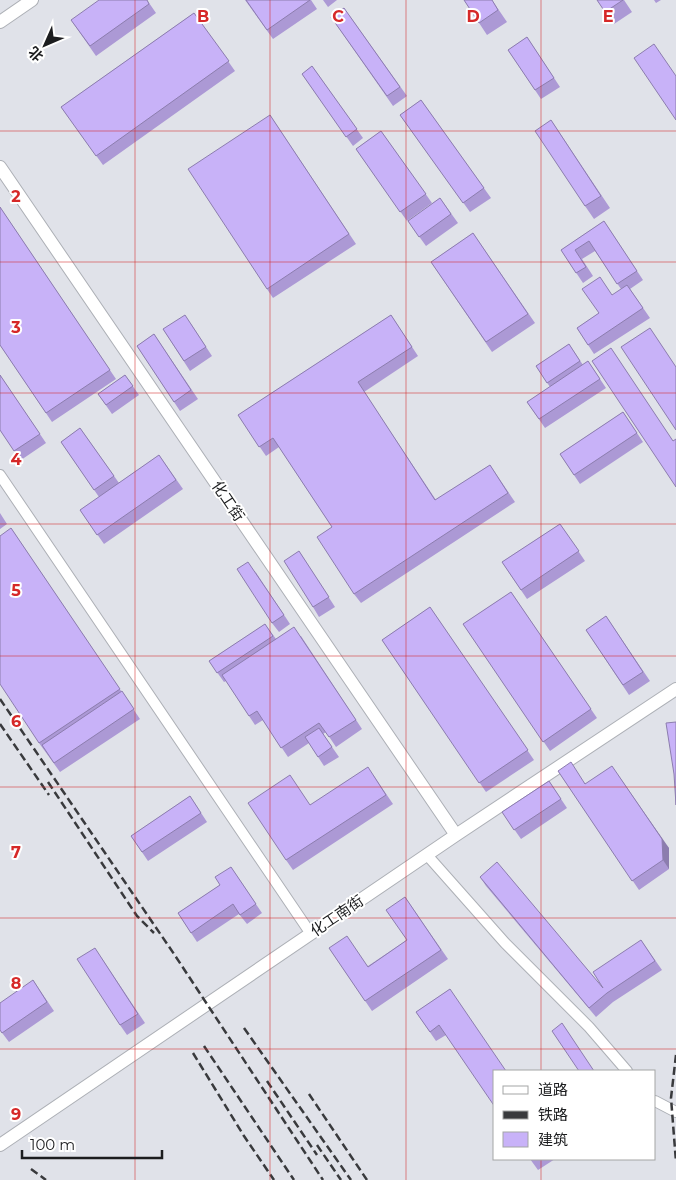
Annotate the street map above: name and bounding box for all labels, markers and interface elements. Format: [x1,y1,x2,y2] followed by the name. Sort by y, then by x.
[197,7,209,26] text: B
[332,7,344,26] text: C
[466,7,480,26] text: D
[603,7,613,26] text: E
[20,20,70,70] north arrow
[24,43,47,66] text: 北
[11,187,21,206] text: 2
[10,318,21,337] text: 3
[10,450,22,469] text: 4
[208,477,249,525] street label: 化工街
[11,581,21,600] text: 5
[11,712,21,731] text: 6
[11,843,21,862] text: 7
[307,891,367,940] street label: 化工南街
[11,974,21,993] text: 8
[493,1070,656,1160] legend
[538,1080,568,1099] text: 道路
[11,1105,21,1124] text: 9
[538,1105,568,1124] text: 铁路
[22,1128,162,1160] scale bar
[538,1130,568,1149] text: 建筑
[30,1135,75,1154] text: 100 m

